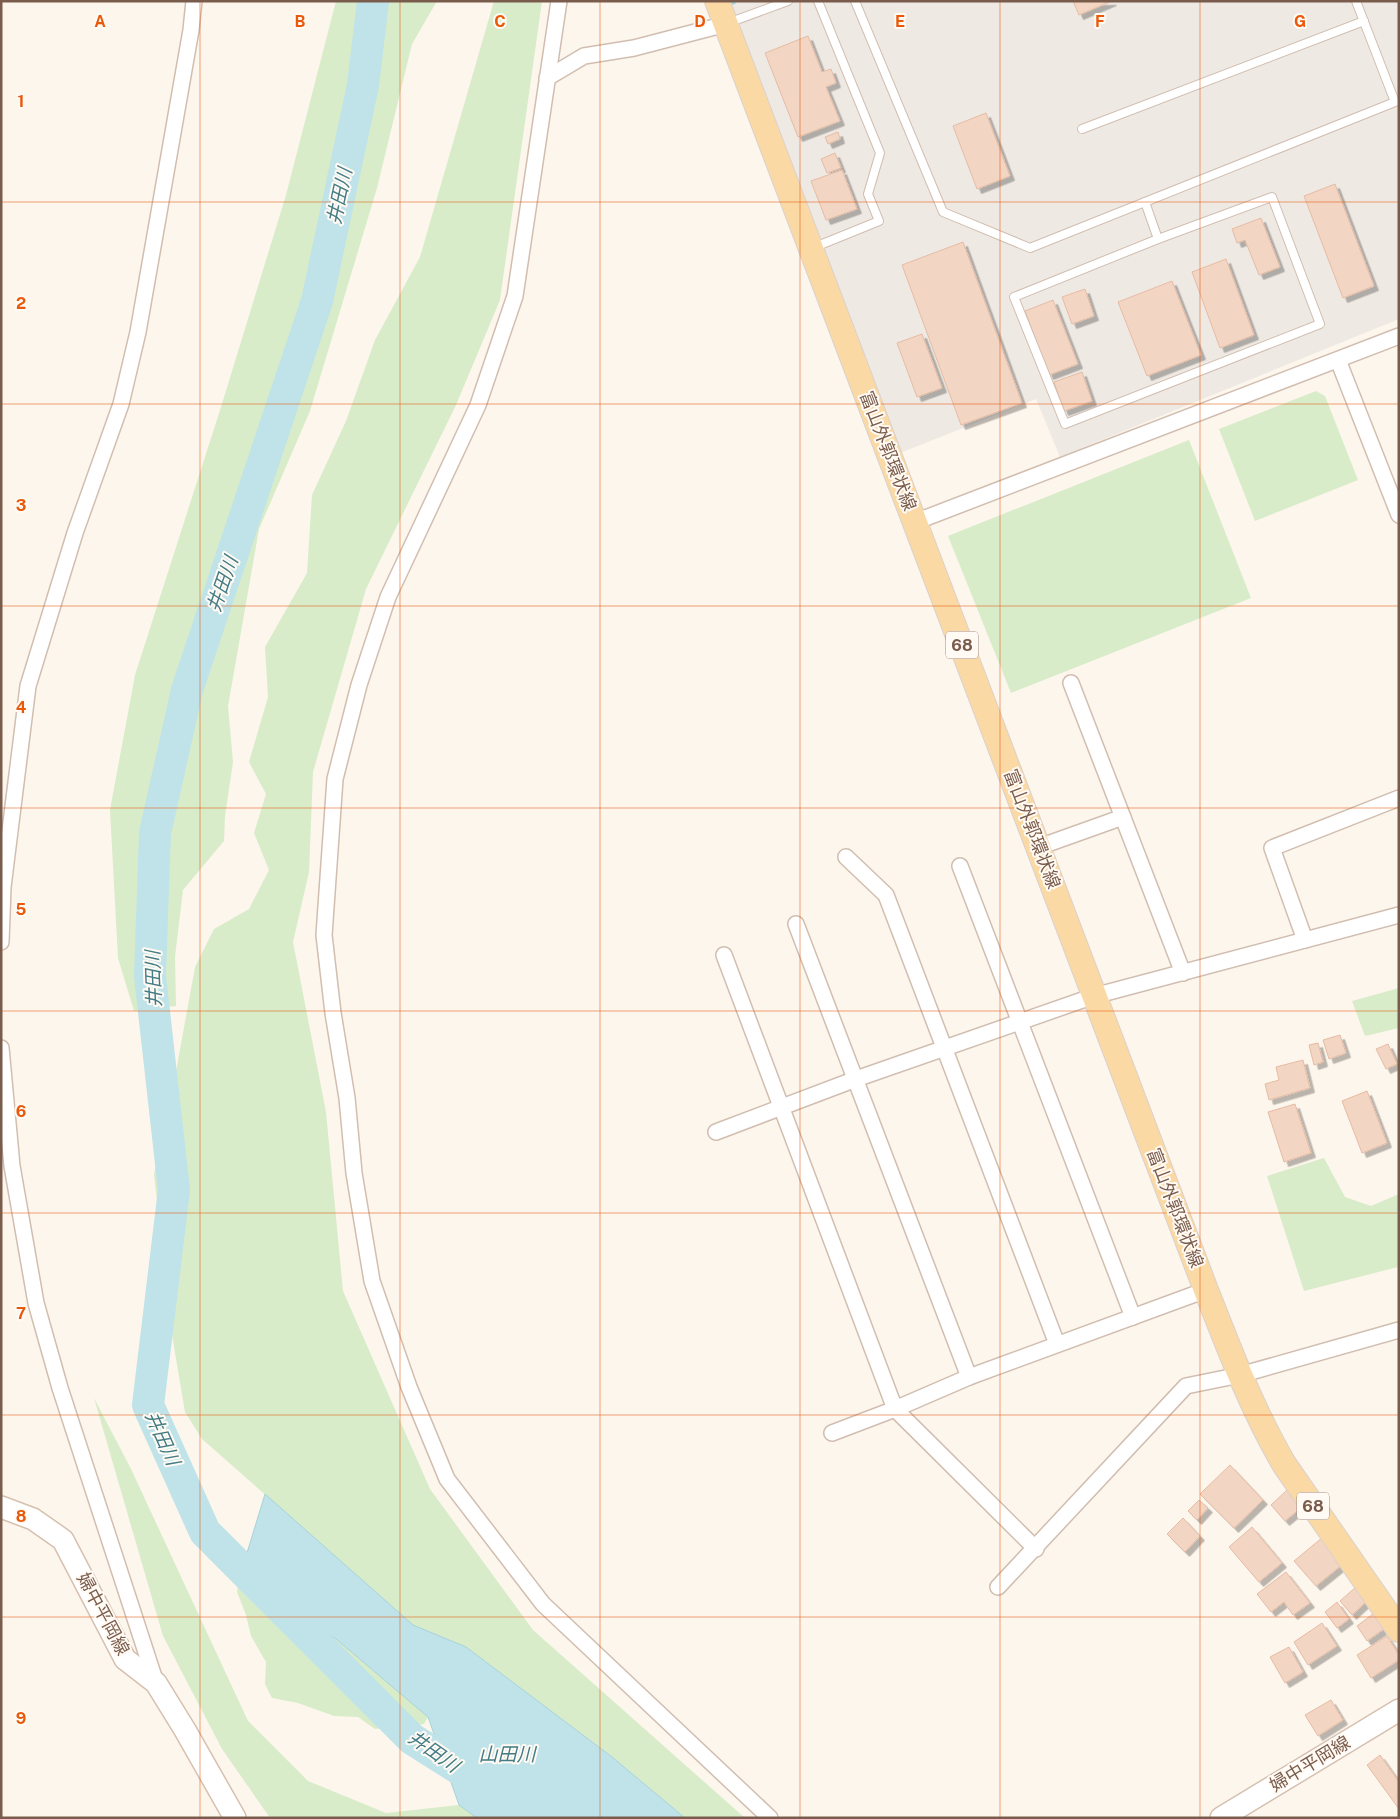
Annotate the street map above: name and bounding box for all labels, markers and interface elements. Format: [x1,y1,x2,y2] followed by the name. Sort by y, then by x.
[94,12,106,31] text: A
[295,12,306,31] text: B
[494,12,506,31] text: C
[694,12,706,31] text: D
[895,12,905,31] text: E
[1095,12,1105,31] text: F
[1294,12,1306,31] text: G
[18,92,24,111] text: 1
[322,164,356,226] water label: 井田川
[16,294,26,313] text: 2
[856,388,921,513] street label: 富山外郭環状線
[16,496,26,515] text: 3
[202,552,242,615] water label: 井田川
[946,632,978,658] road number: 68
[16,698,27,717] text: 4
[1000,766,1065,891] street label: 富山外郭環状線
[16,900,27,919] text: 5
[141,948,165,1008] water label: 井田川
[16,1102,26,1121] text: 6
[1143,1145,1208,1270] street label: 富山外郭環状線
[16,1304,26,1323] text: 7
[141,1407,185,1470] water label: 井田川
[1297,1492,1329,1520] road number: 68
[16,1507,27,1526] text: 8
[73,1569,134,1658] street label: 婦中平岡線
[16,1709,26,1728] text: 9
[404,1726,465,1778] water label: 井田川
[1266,1731,1354,1796] street label: 婦中平岡線
[478,1743,537,1765] water label: 山田川

